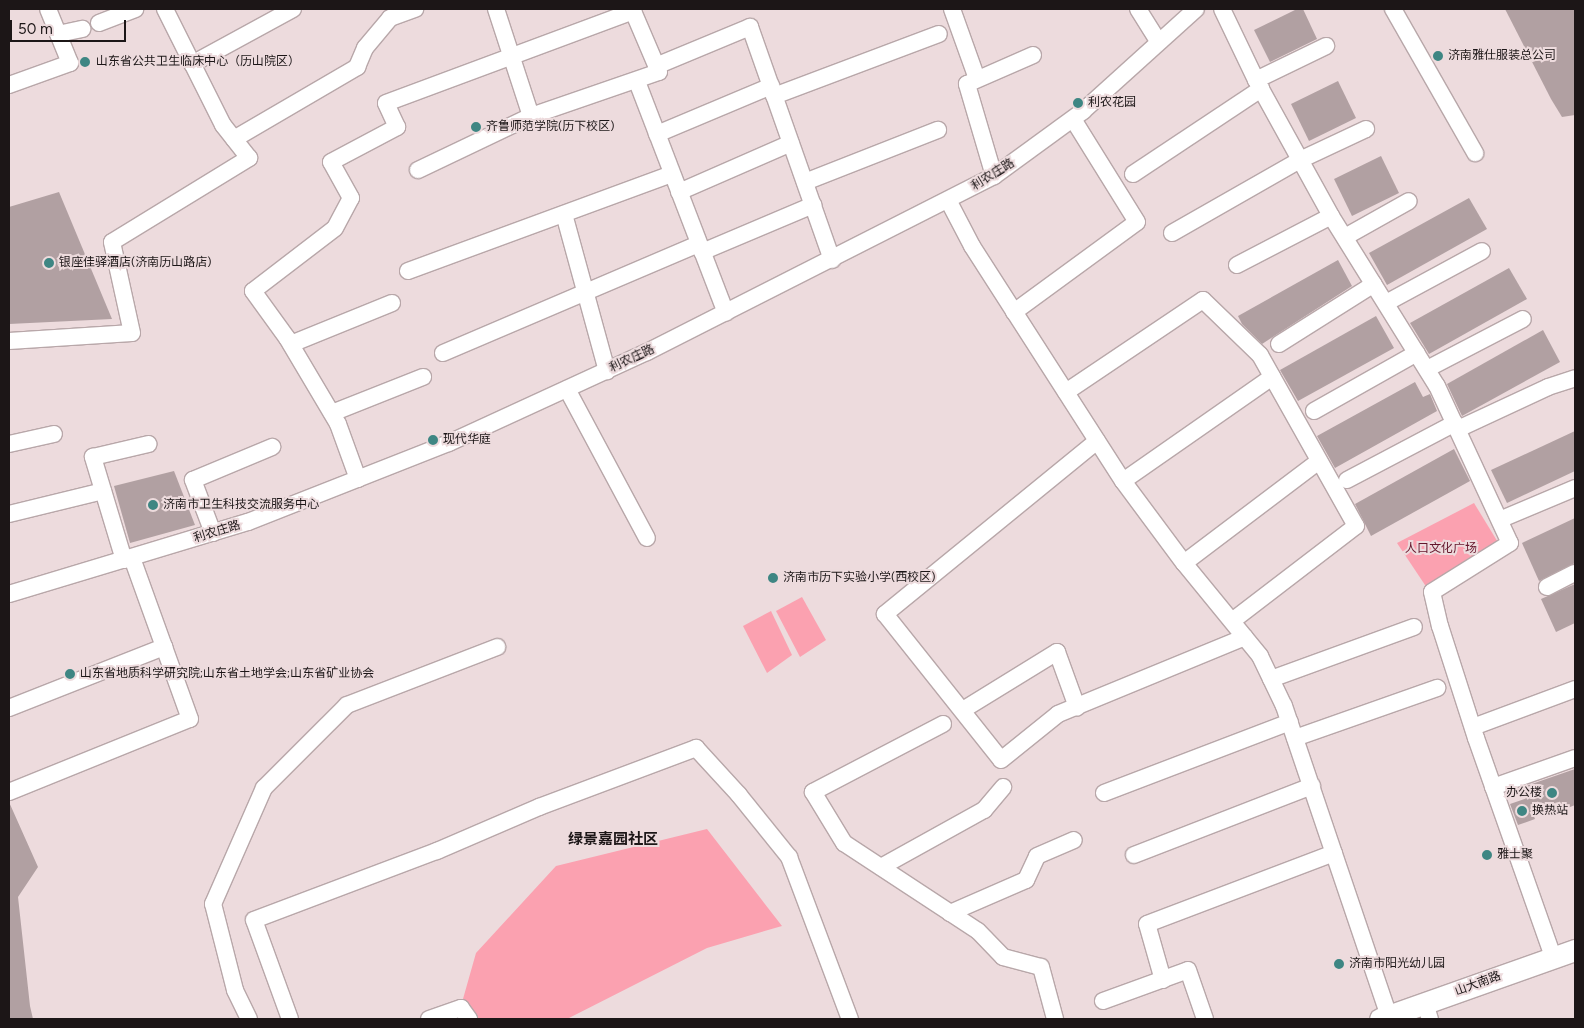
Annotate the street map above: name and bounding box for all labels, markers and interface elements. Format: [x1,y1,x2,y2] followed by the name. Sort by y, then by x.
[12,10,129,42] scale bar
[18,20,53,38] text: 50 m
[1448,49,1556,63] place label: 济南雅仕服装总公司
[1432,50,1444,62] marker: 济南雅仕服装总公司
[78,55,92,69] marker: 山东省公共卫生临床中心（历山院区）
[96,55,300,69] place label: 山东省公共卫生临床中心（历山院区）
[1088,96,1136,110] place label: 利农花园
[1072,97,1084,109] marker: 利农花园
[486,120,614,134] place label: 齐鲁师范学院(历下校区)
[470,121,482,133] marker: 齐鲁师范学院(历下校区)
[969,156,1017,194] street label: 利农庄路
[59,256,211,270] place label: 银座佳驿酒店(济南历山路店)
[43,257,55,269] marker: 银座佳驿酒店(济南历山路店)
[607,342,657,376] street label: 利农庄路
[443,433,491,447] place label: 现代华庭
[427,434,439,446] marker: 现代华庭
[163,498,319,512] place label: 济南市卫生科技交流服务中心
[147,499,159,511] marker: 济南市卫生科技交流服务中心
[192,518,242,546] street label: 利农庄路
[1405,542,1477,556] park label: 人口文化广场
[783,571,935,585] place label: 济南市历下实验小学(西校区)
[767,572,779,584] marker: 济南市历下实验小学(西校区)
[80,667,374,681] place label: 山东省地质科学研究院;山东省土地学会;山东省矿业协会
[64,668,76,680] marker: 山东省地质科学研究院;山东省土地学会;山东省矿业协会
[1506,786,1542,800] place label: 办公楼
[1546,787,1558,799] marker: 办公楼
[1532,804,1568,818] place label: 换热站
[1516,805,1528,817] marker: 换热站
[568,831,658,849] district label: 绿景嘉园社区
[1497,848,1533,862] place label: 雅士聚
[1481,849,1493,861] marker: 雅士聚
[1349,957,1445,971] place label: 济南市阳光幼儿园
[1333,958,1345,970] marker: 济南市阳光幼儿园
[1453,969,1503,999] street label: 山大南路

